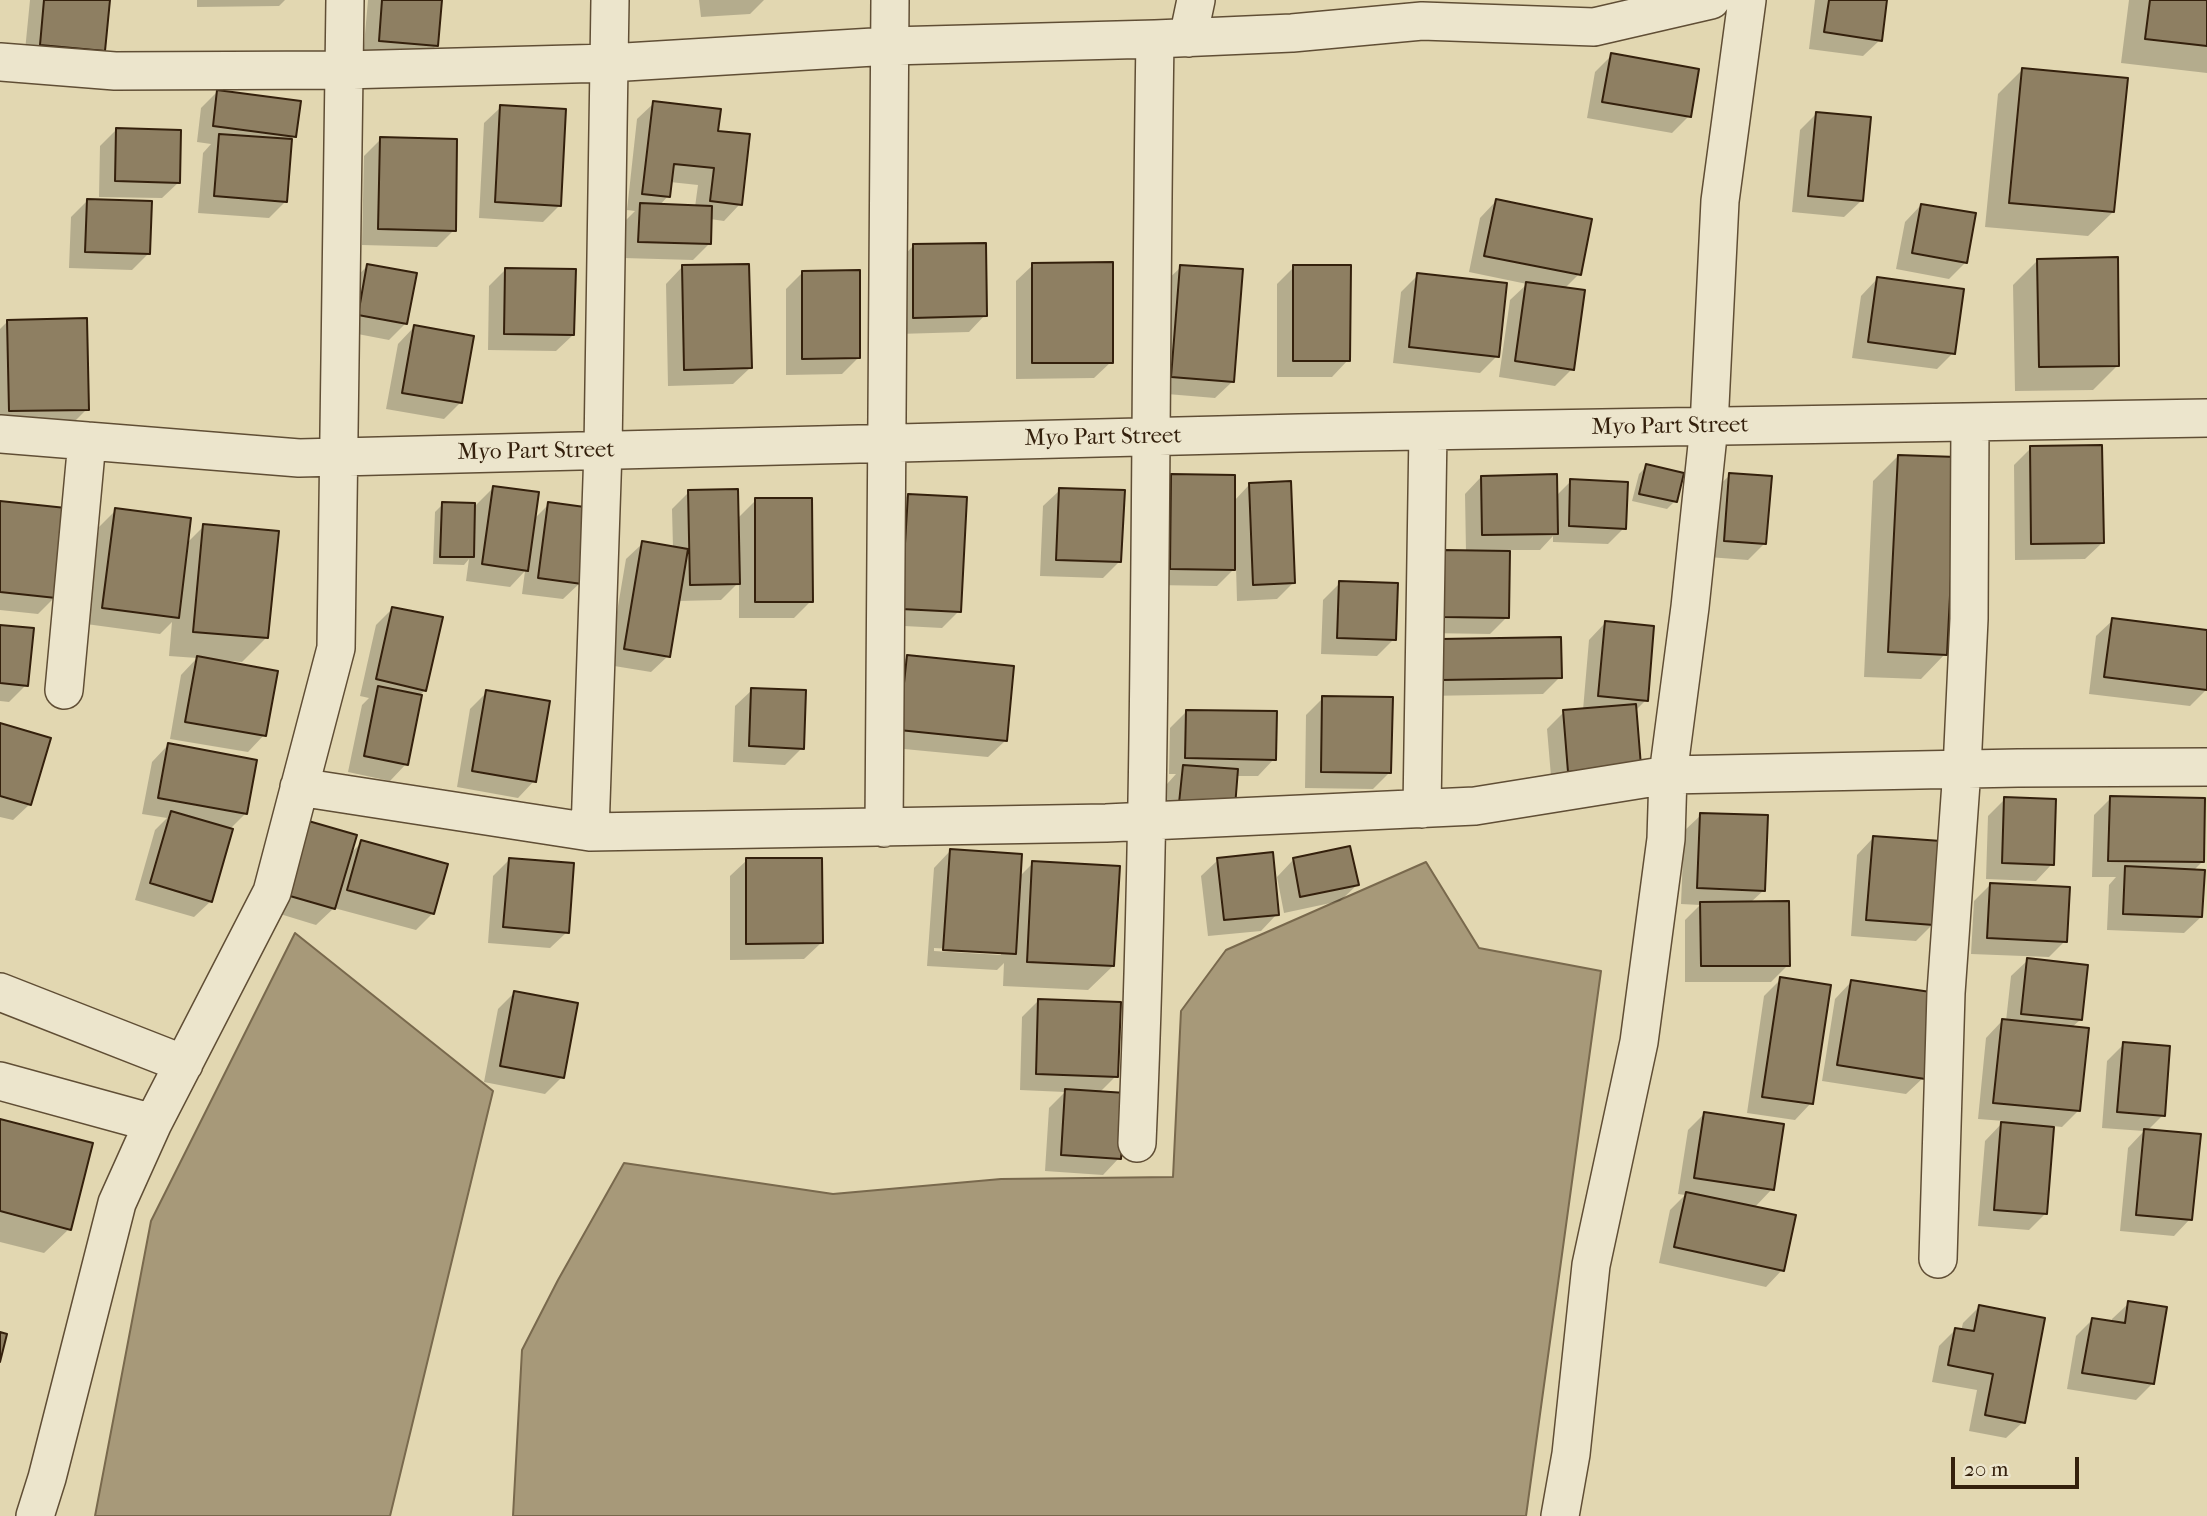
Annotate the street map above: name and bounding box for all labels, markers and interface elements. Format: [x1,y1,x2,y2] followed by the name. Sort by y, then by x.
[1591,412,1749,442] street label: Myo Part Street
[1024,423,1182,453] street label: Myo Part Street
[457,437,615,467] street label: Myo Part Street
[1955,1442,2083,1486] scale bar
[1964,1457,2008,1481] text: 20 m

